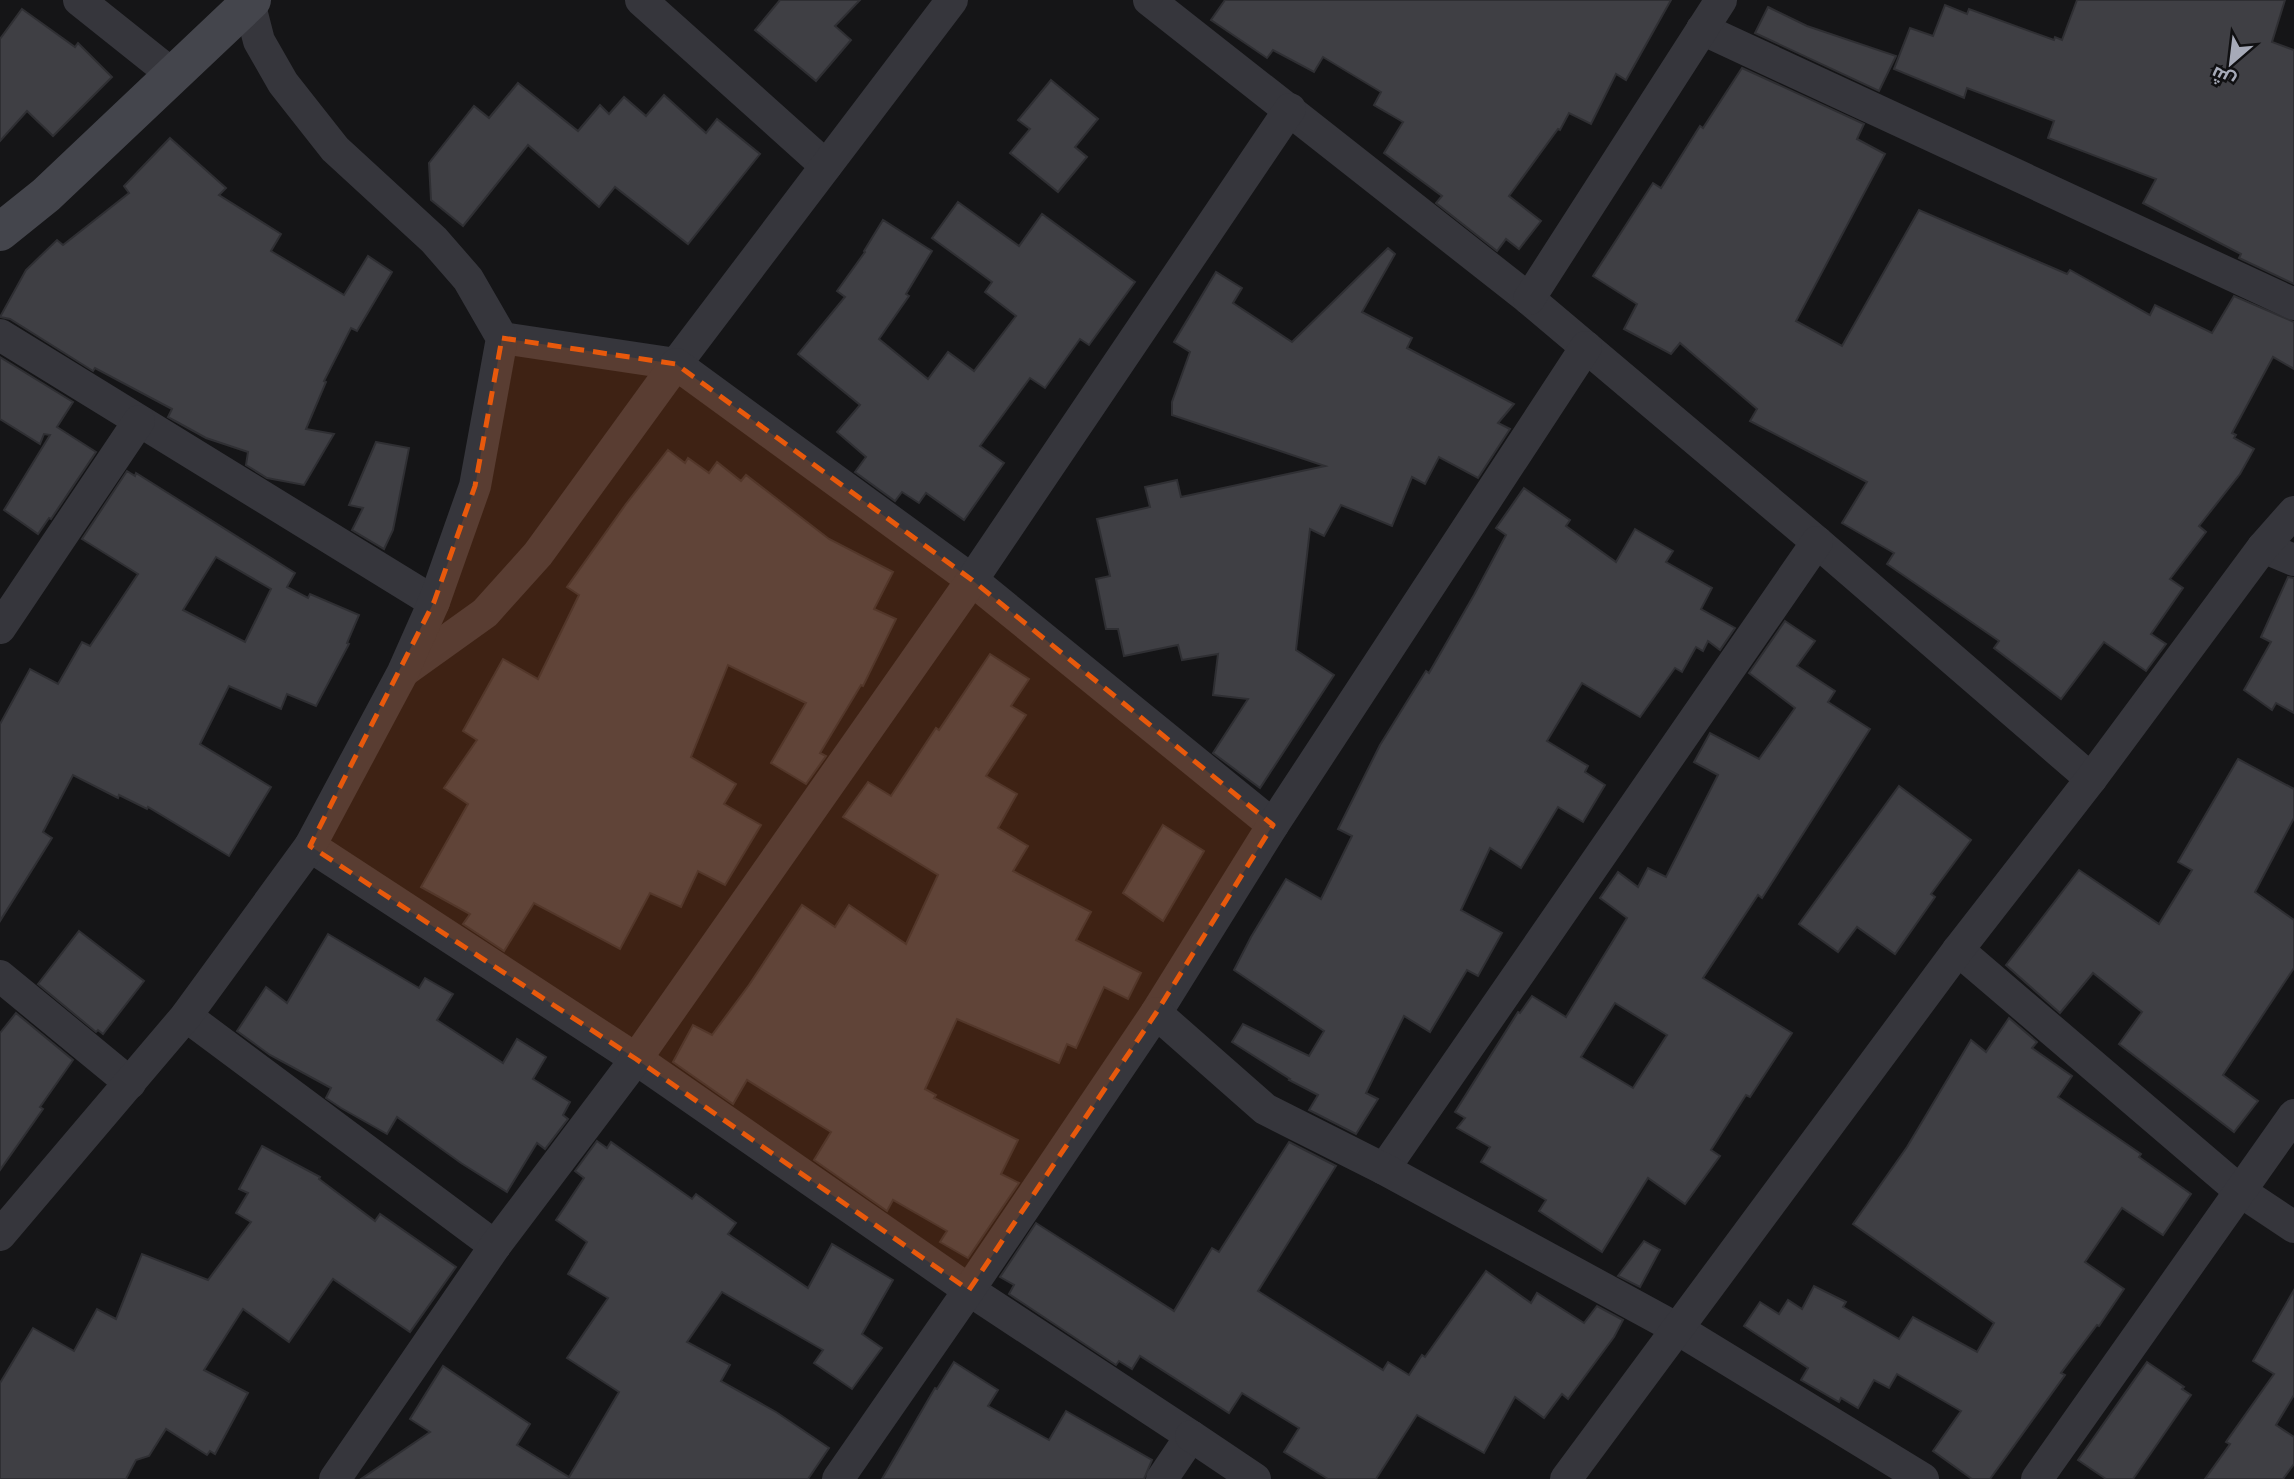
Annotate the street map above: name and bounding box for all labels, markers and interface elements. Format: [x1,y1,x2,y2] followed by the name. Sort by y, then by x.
[2196,28,2266,98] north arrow
[2207,62,2239,94] text: ش

